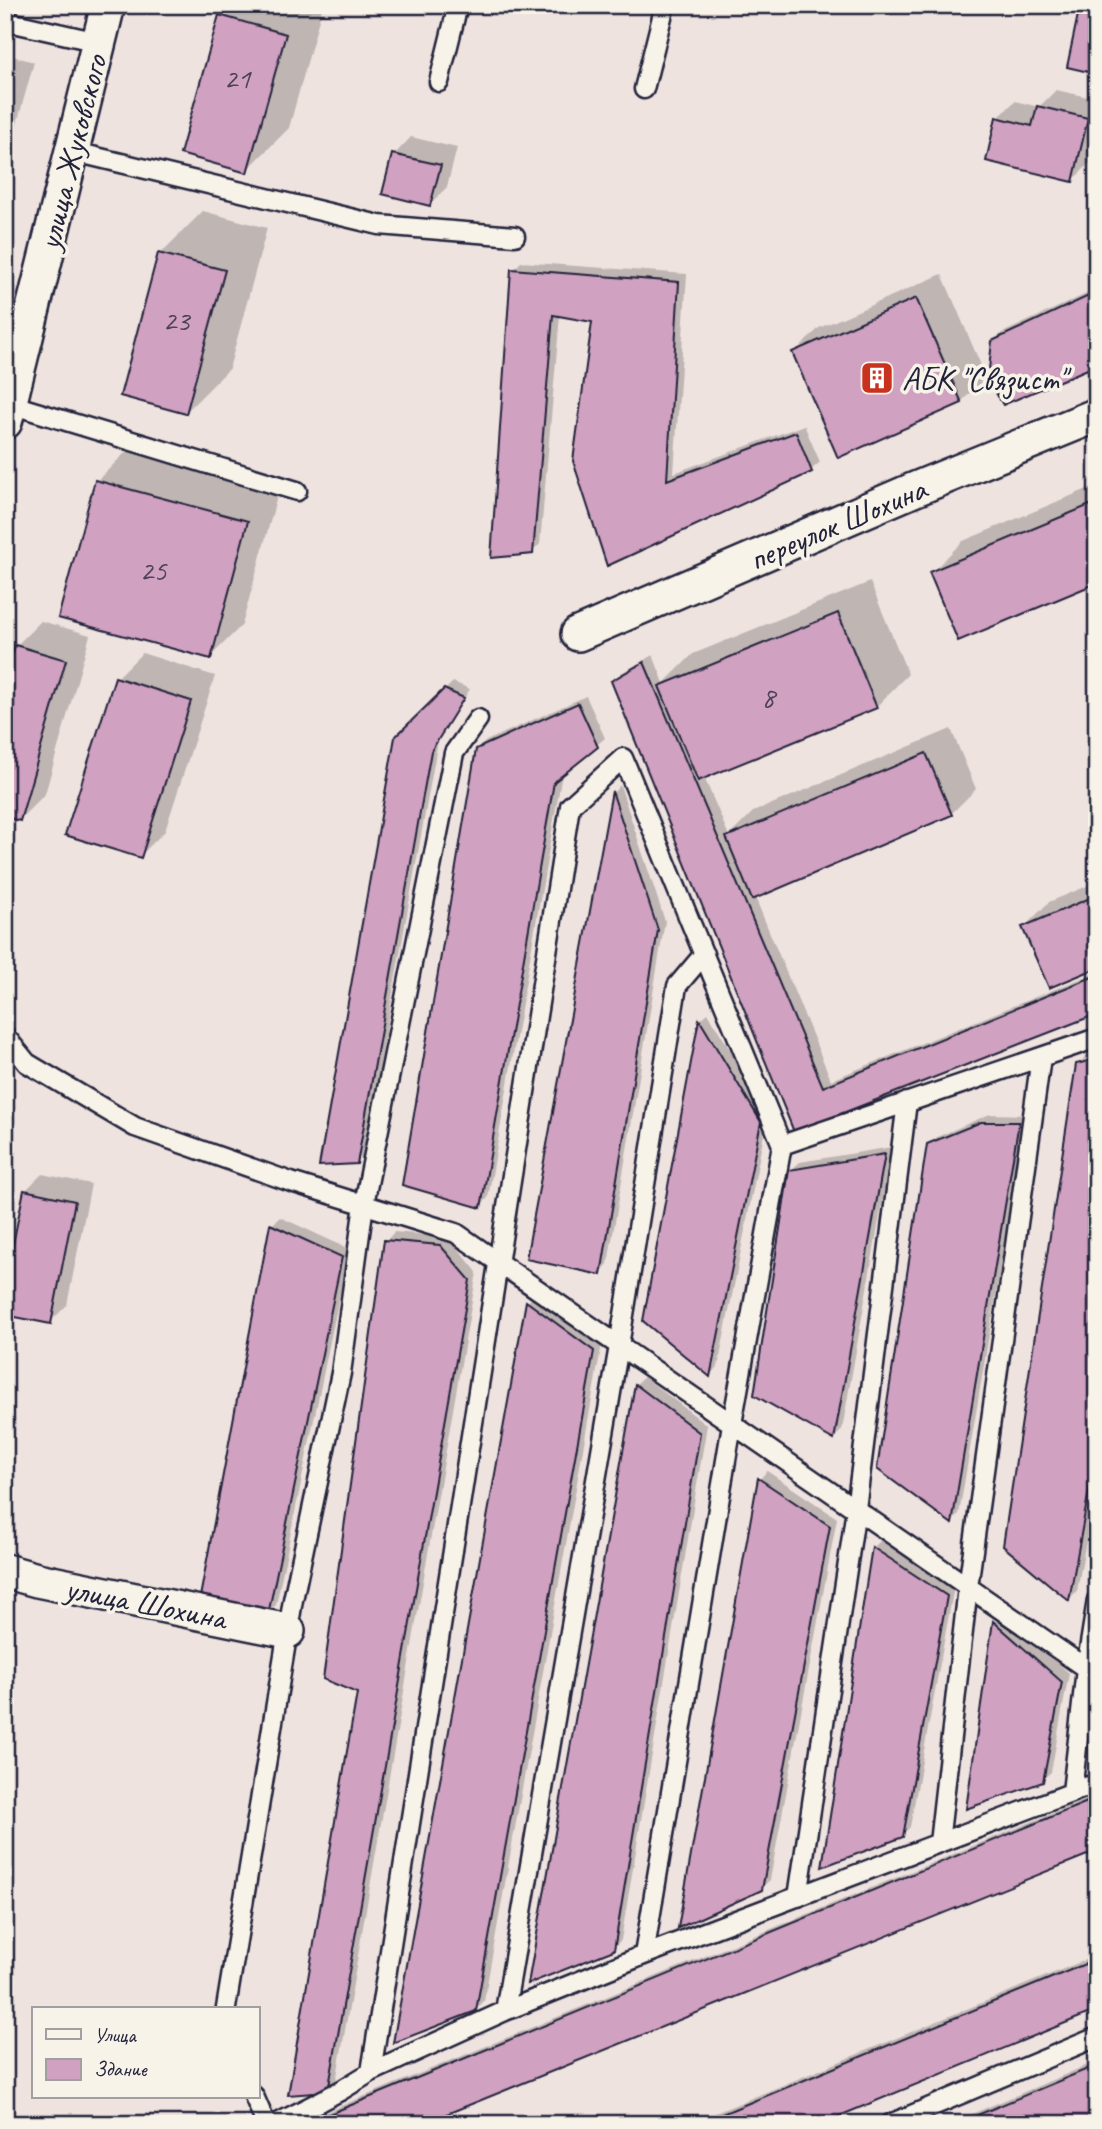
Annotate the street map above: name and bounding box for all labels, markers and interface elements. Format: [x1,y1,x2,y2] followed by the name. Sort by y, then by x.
[27,48,117,256] street label: улица Жуковского
[224,59,252,97] house number: 21
[163,301,192,339] house number: 23
[902,358,1072,400] place label: АБК "Связист"
[858,359,896,397] building icon: АБК "Связист"
[742,467,935,580] street label: переулок Шохина
[140,551,168,589] house number: 25
[761,678,777,716] house number: 8
[60,1566,232,1640] street label: улица Шохина
[32,2007,259,2098] legend
[94,2022,137,2048] text: Улица
[94,2056,148,2082] text: Здание

